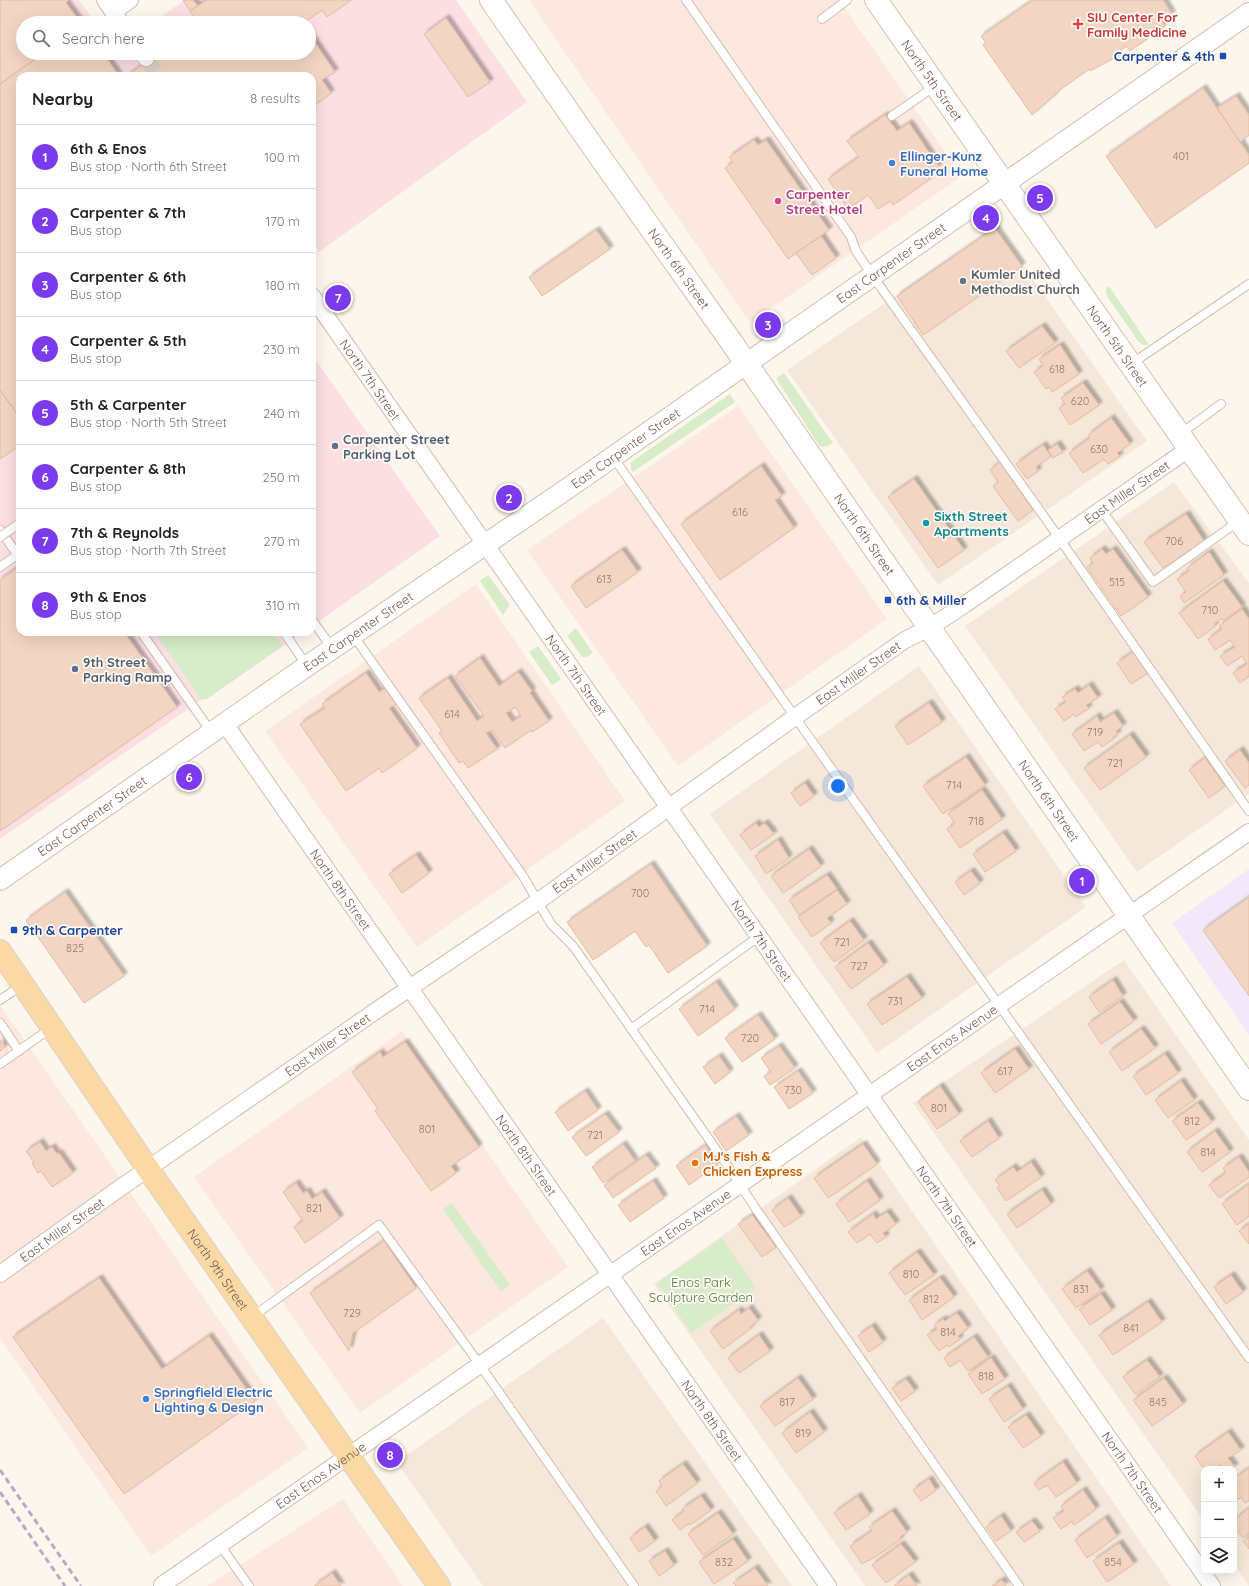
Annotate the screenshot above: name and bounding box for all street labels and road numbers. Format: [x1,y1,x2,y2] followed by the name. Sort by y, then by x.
[898,36,966,124] street label: North 5th Street
[833,219,949,306] street label: East Carpenter Street
[645,225,714,312] street label: North 6th Street
[1084,302,1152,390] street label: North 5th Street
[337,336,404,423] street label: North 7th Street
[568,405,683,492] street label: East Carpenter Street
[1081,457,1173,527] street label: East Miller Street
[831,490,898,578] street label: North 6th Street
[300,588,416,674] street label: East Carpenter Street
[543,631,610,719] street label: North 7th Street
[813,637,904,708] street label: East Miller Street
[1015,757,1083,845] street label: North 6th Street
[34,772,150,860] street label: East Carpenter Street
[549,825,640,897] street label: East Miller Street
[307,846,375,933] street label: North 8th Street
[728,897,796,984] street label: North 7th Street
[904,1001,1000,1075] street label: East Enos Avenue
[282,1009,373,1079] street label: East Miller Street
[493,1111,561,1199] street label: North 8th Street
[913,1163,981,1250] street label: North 7th Street
[637,1185,734,1259] street label: East Enos Avenue
[16,1194,107,1265] street label: East Miller Street
[184,1226,252,1313] street label: North 9th Street
[678,1377,746,1464] street label: North 8th Street
[1099,1428,1166,1516] street label: North 7th Street
[272,1438,369,1512] street label: East Enos Avenue

